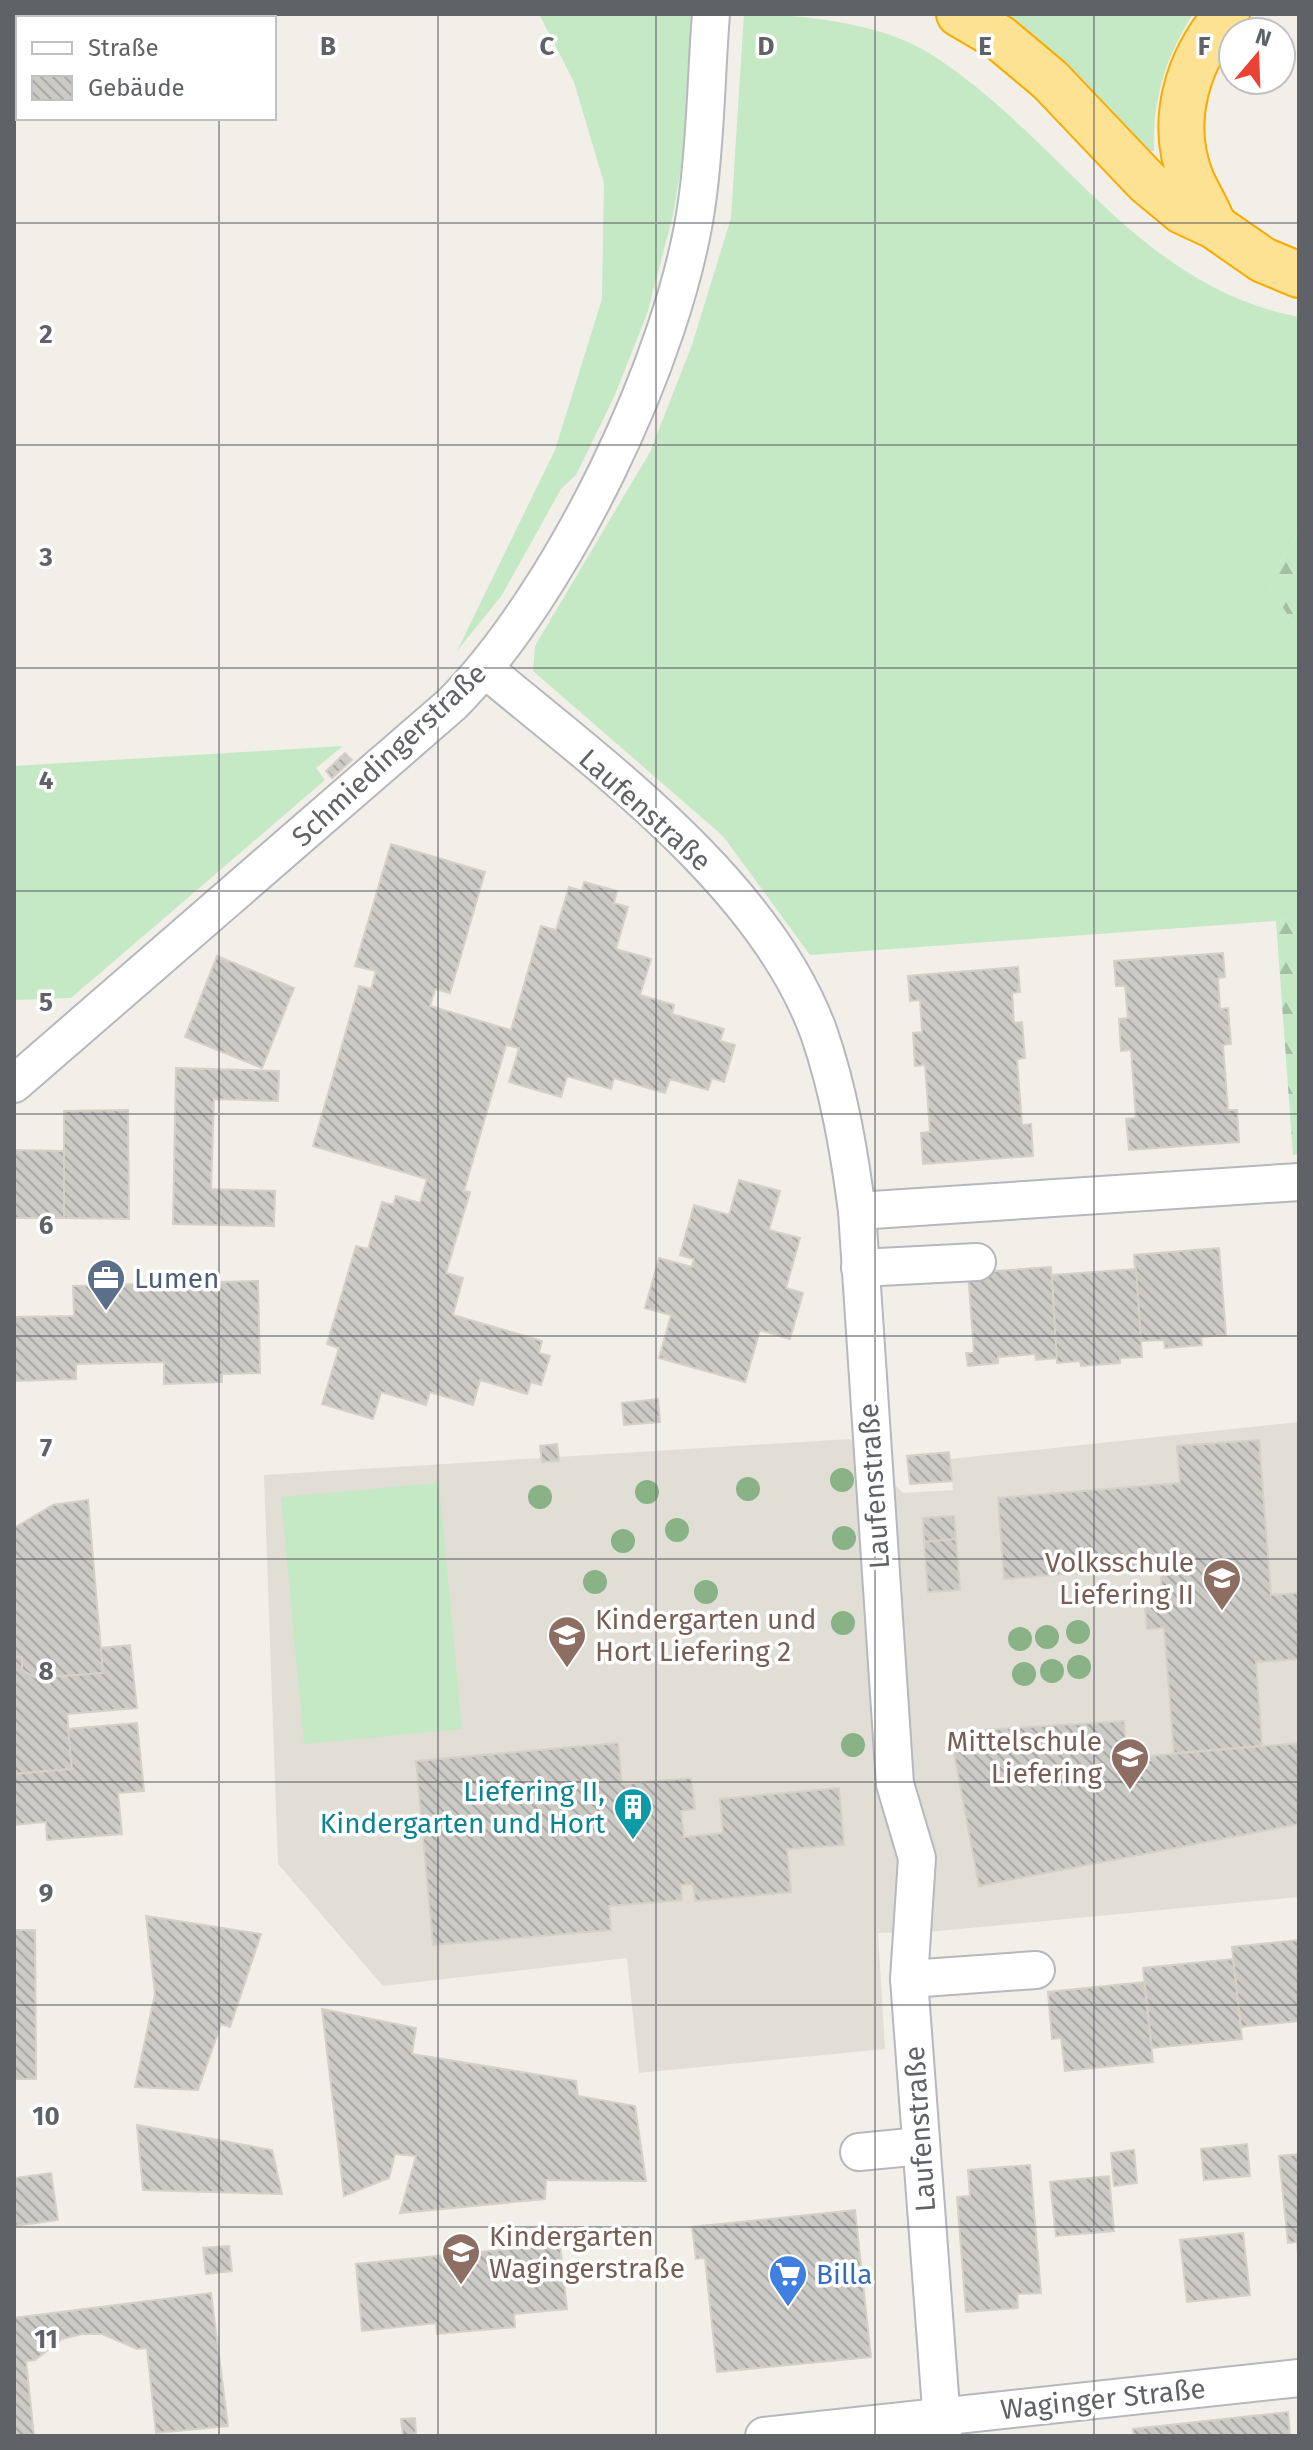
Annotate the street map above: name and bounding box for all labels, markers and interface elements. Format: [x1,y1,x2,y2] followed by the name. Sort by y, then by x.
[16,16,276,120] legend
[1217,16,1297,96] north arrow
[1252,22,1275,53] text: N
[320,31,336,62] text: B
[540,31,555,62] text: C
[758,31,775,62] text: D
[978,31,992,62] text: E
[1198,31,1211,62] text: F
[88,34,159,62] text: Straße
[88,74,185,102] text: Gebäude
[39,319,53,350] text: 2
[38,542,53,573] text: 3
[285,657,493,853] street label: Schmiedingerstraße
[572,742,718,878] street label: Laufenstraße
[39,765,54,796] text: 4
[39,987,53,1018] text: 5
[39,1210,54,1241] text: 6
[85,1257,127,1312] office icon: Lumen
[134,1262,219,1295] place label: Lumen
[852,1402,896,1570] street label: Laufenstraße
[40,1433,52,1464] text: 7
[1045,1546,1194,1611] place label: Volksschule Liefering II
[1201,1557,1243,1612] school or university icon: Volksschule Liefering II
[595,1603,816,1668] place label: Kindergarten und Hort Liefering 2
[546,1614,588,1669] school or university icon: Kindergarten und Hort Liefering 2
[38,1656,54,1687] text: 8
[947,1725,1102,1790] place label: Mittelschule Liefering
[1109,1736,1151,1791] school or university icon: Mittelschule Liefering
[320,1775,606,1840] place label: Liefering II, Kindergarten und Hort
[612,1786,654,1841] building icon: Liefering II, Kindergarten und Hort
[39,1878,53,1909] text: 9
[898,2045,942,2213] street label: Laufenstraße
[32,2101,60,2132] text: 10
[489,2220,685,2285] place label: Kindergarten Wagingerstraße
[440,2231,482,2286] school or university icon: Kindergarten Wagingerstraße
[767,2253,809,2308] supermarket icon: Billa
[816,2258,872,2291] place label: Billa
[34,2324,58,2355] text: 11
[999,2372,1207,2426] street label: Waginger Straße

